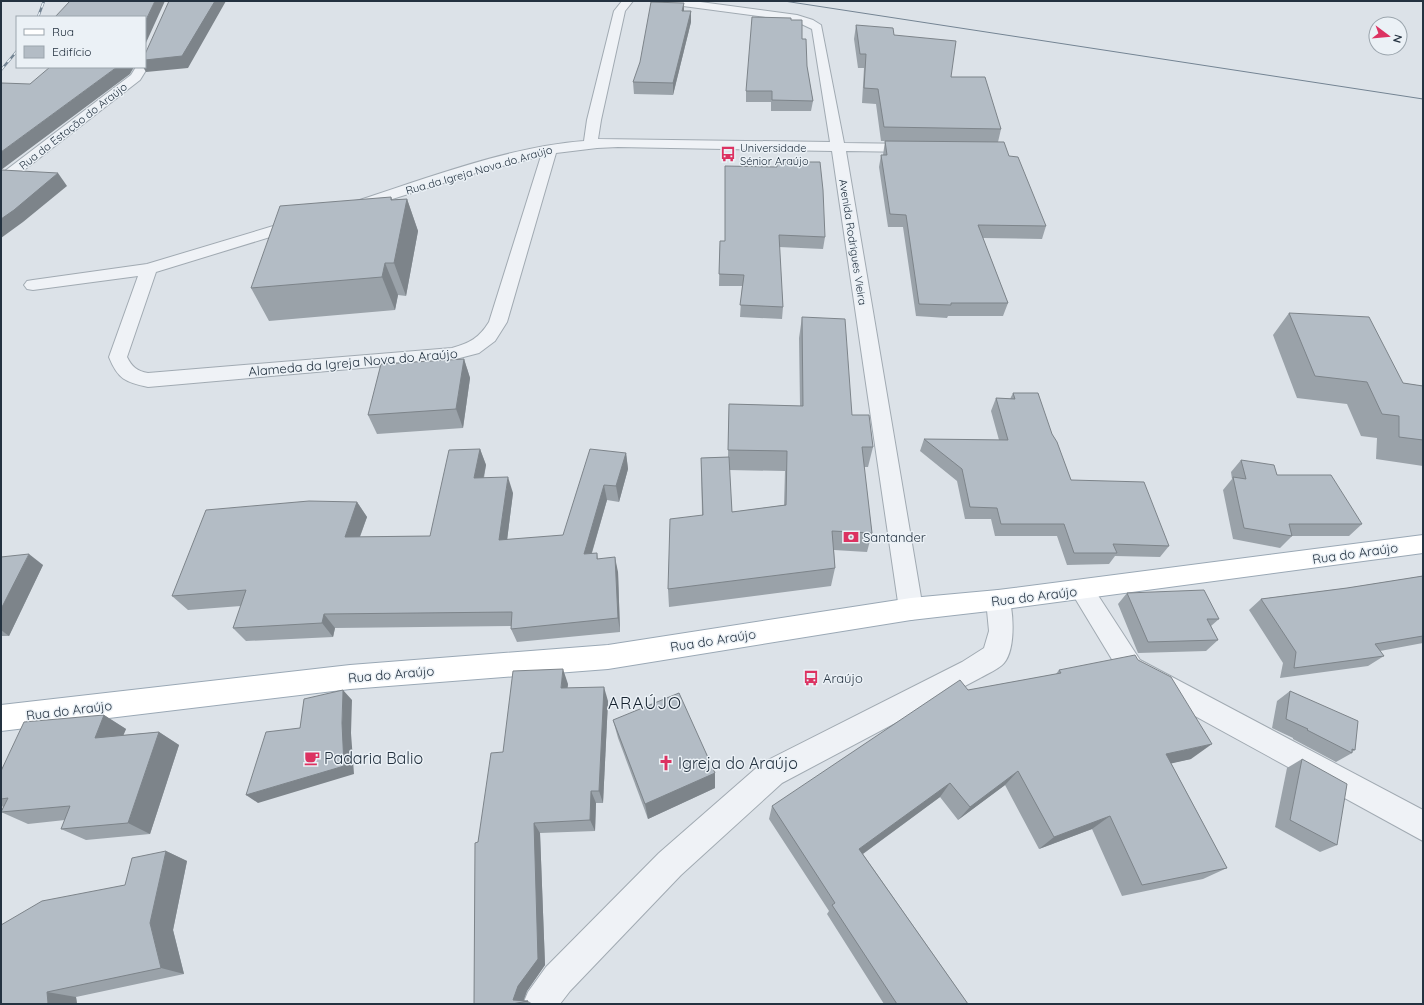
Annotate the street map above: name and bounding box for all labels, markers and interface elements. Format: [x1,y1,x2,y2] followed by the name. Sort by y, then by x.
[16,16,146,68] legend
[1368,16,1408,56] north arrow
[52,24,74,39] text: Rua
[1390,33,1405,45] text: N
[52,44,92,59] text: Edifício
[16,79,130,173] street label: Rua da Estação do Araújo
[740,141,809,168] place label: Universidade Sénior Araújo
[404,142,554,198] street label: Rua da Igreja Nova do Araújo
[719,145,737,163] bus stop icon: Universidade Sénior Araújo
[836,178,870,306] street label: Avenida Rodrigues Vieira
[248,345,458,379] street label: Alameda da Igreja Nova do Araújo
[842,528,860,546] bank icon: Santander
[863,529,926,545] place label: Santander
[1311,539,1399,567] street label: Rua do Araújo
[990,583,1078,609] street label: Rua do Araújo
[669,625,757,655] street label: Rua do Araújo
[347,662,435,686] street label: Rua do Araújo
[802,669,820,687] bus stop icon: Araújo
[823,670,863,686] place label: Araújo
[608,692,682,713] district label: ARAÚJO
[25,697,113,723] street label: Rua do Araújo
[324,748,423,768] place label: Padaria Balio
[303,749,321,767] cafe icon: Padaria Balio
[678,753,798,773] place label: Igreja do Araújo
[657,754,675,772] church icon: Igreja do Araújo

